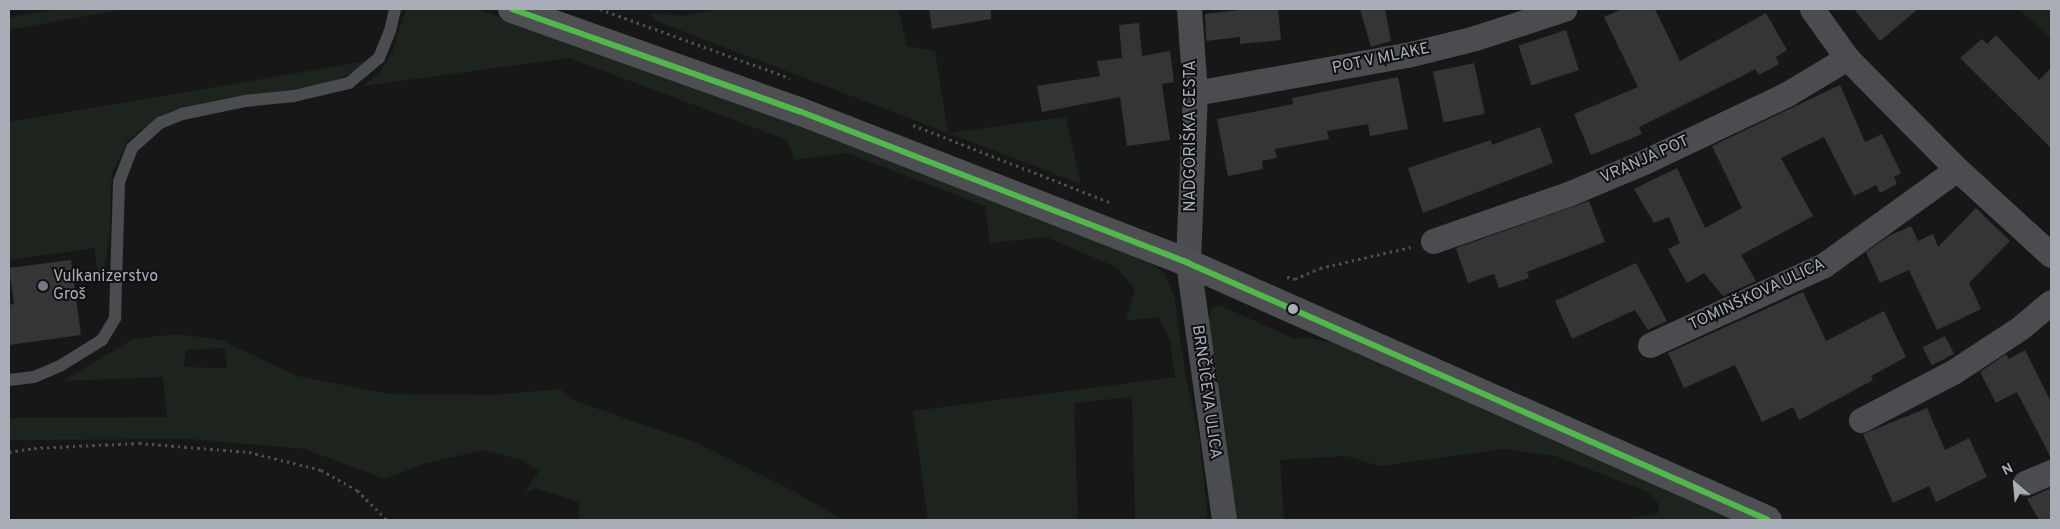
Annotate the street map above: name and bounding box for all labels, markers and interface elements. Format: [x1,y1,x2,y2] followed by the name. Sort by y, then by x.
[1330,39,1432,79] street label: POT V MLAKE
[1181,60,1201,212] street label: NADGORIŠKA CESTA
[1598,132,1692,188] street label: VRANJA POT
[1686,255,1828,335] street label: TOMINŠKOVA ULICA
[53,267,158,305] place label: Vulkanizerstvo Groš
[37,280,49,292] marker: Vulkanizerstvo Groš
[1288,304,1298,314] unlabelled marker
[1187,323,1225,461] street label: BRNČIČEVA ULICA
[1990,459,2040,509] north arrow
[2000,460,2016,480] text: N

